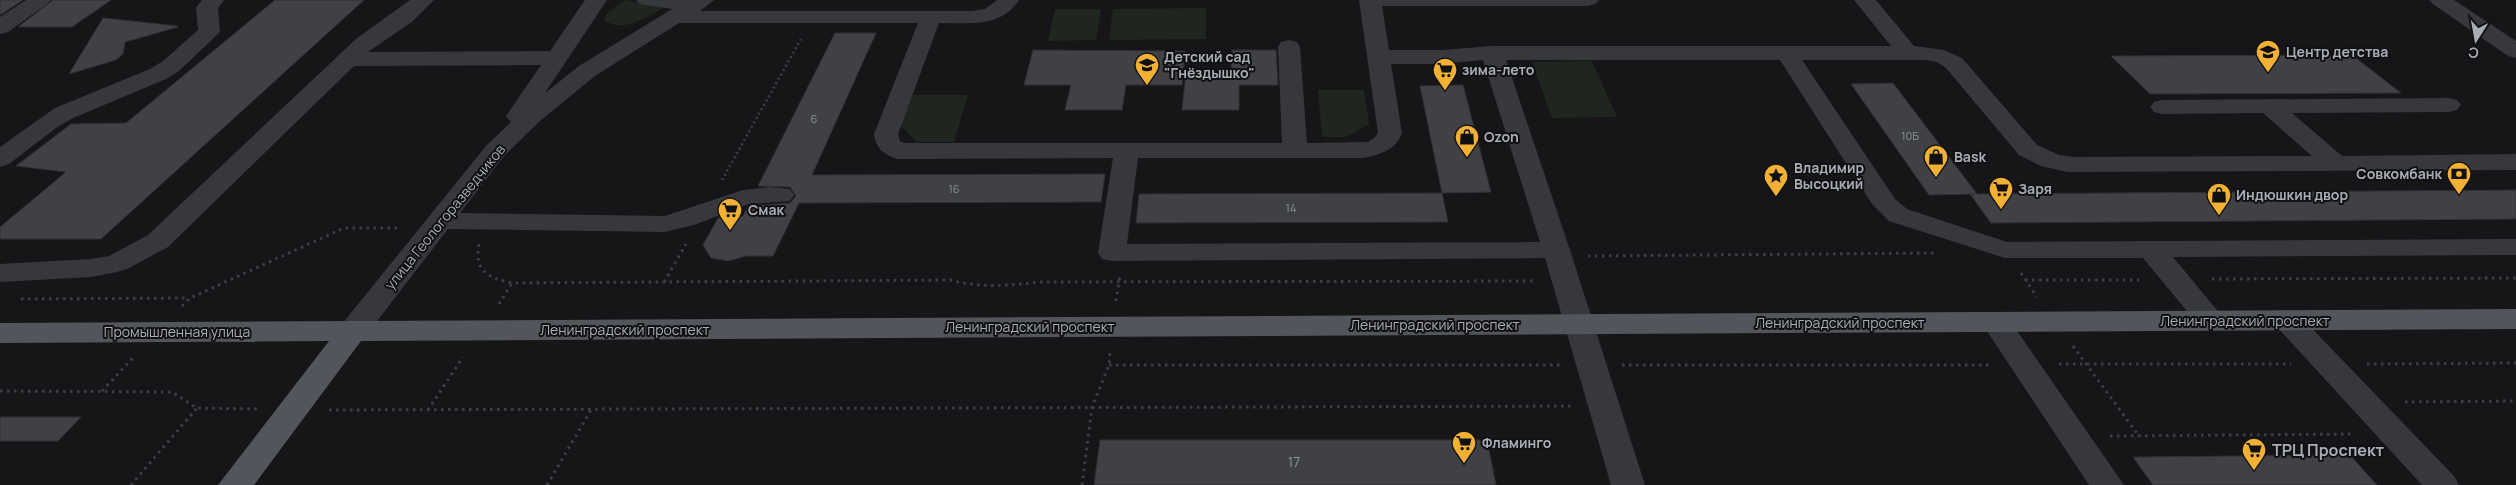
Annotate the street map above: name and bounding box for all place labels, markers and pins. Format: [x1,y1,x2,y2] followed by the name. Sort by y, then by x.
[2255,39,2281,73] school or university icon: Центр детства
[2286,42,2388,61] place label: Центр детства
[1164,47,1255,82] place label: Детский сад "Гнёздышко"
[1134,52,1160,86] school or university icon: Детский сад "Гнёздышко"
[1432,57,1458,91] supermarket icon: зима-лето
[1462,60,1535,79] place label: зима-лето
[1454,124,1480,158] shop icon: Ozon
[1484,127,1519,146] place label: Ozon
[1923,144,1949,178] shop icon: Bask
[1954,147,1986,166] place label: Bask
[1794,158,1864,193] place label: Владимир Высоцкий
[2446,161,2472,195] bank icon: Совкомбанк
[1763,163,1789,197] place icon: Владимир Высоцкий
[2356,164,2442,183] place label: Совкомбанк
[1988,176,2014,210] supermarket icon: Заря
[2018,179,2052,198] place label: Заря
[2206,182,2232,216] shop icon: Индюшкин двор
[2236,185,2349,204] place label: Индюшкин двор
[717,197,743,231] supermarket icon: Смак
[748,200,785,219] place label: Смак
[1451,430,1477,464] supermarket icon: Фламинго
[1482,433,1552,452] place label: Фламинго
[2241,437,2267,471] supermarket icon: ТРЦ Проспект
[2272,439,2385,461] place label: ТРЦ Проспект

